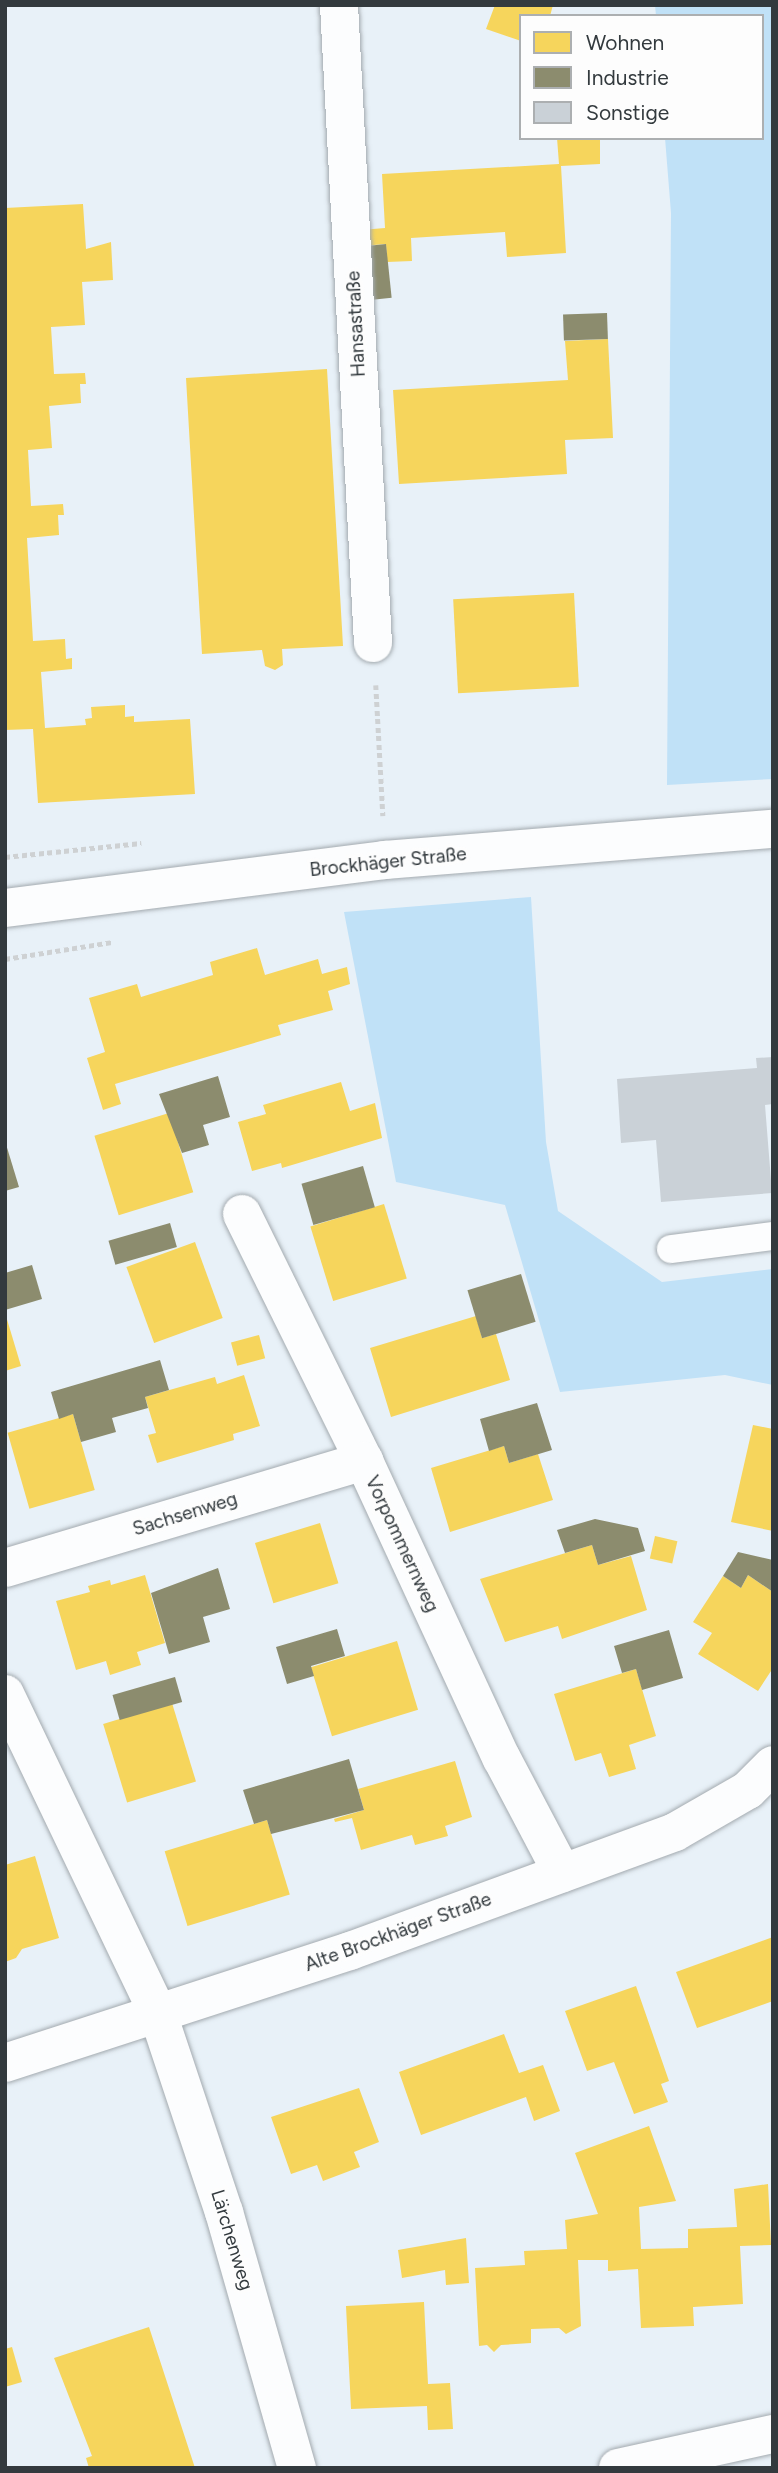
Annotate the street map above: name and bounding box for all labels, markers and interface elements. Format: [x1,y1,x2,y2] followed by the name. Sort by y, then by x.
[519,14,764,140] legend
[586,30,664,55] text: Wohnen
[586,65,669,90] text: Industrie
[586,100,669,125] text: Sonstige
[342,270,370,378] street label: Hansastraße
[308,842,468,882] street label: Brockhäger Straße
[360,1472,444,1616] street label: Vorpommernweg
[130,1487,240,1541] street label: Sachsenweg
[302,1888,494,1976] street label: Alte Brockhäger Straße
[206,2187,258,2293] street label: Lärchenweg

